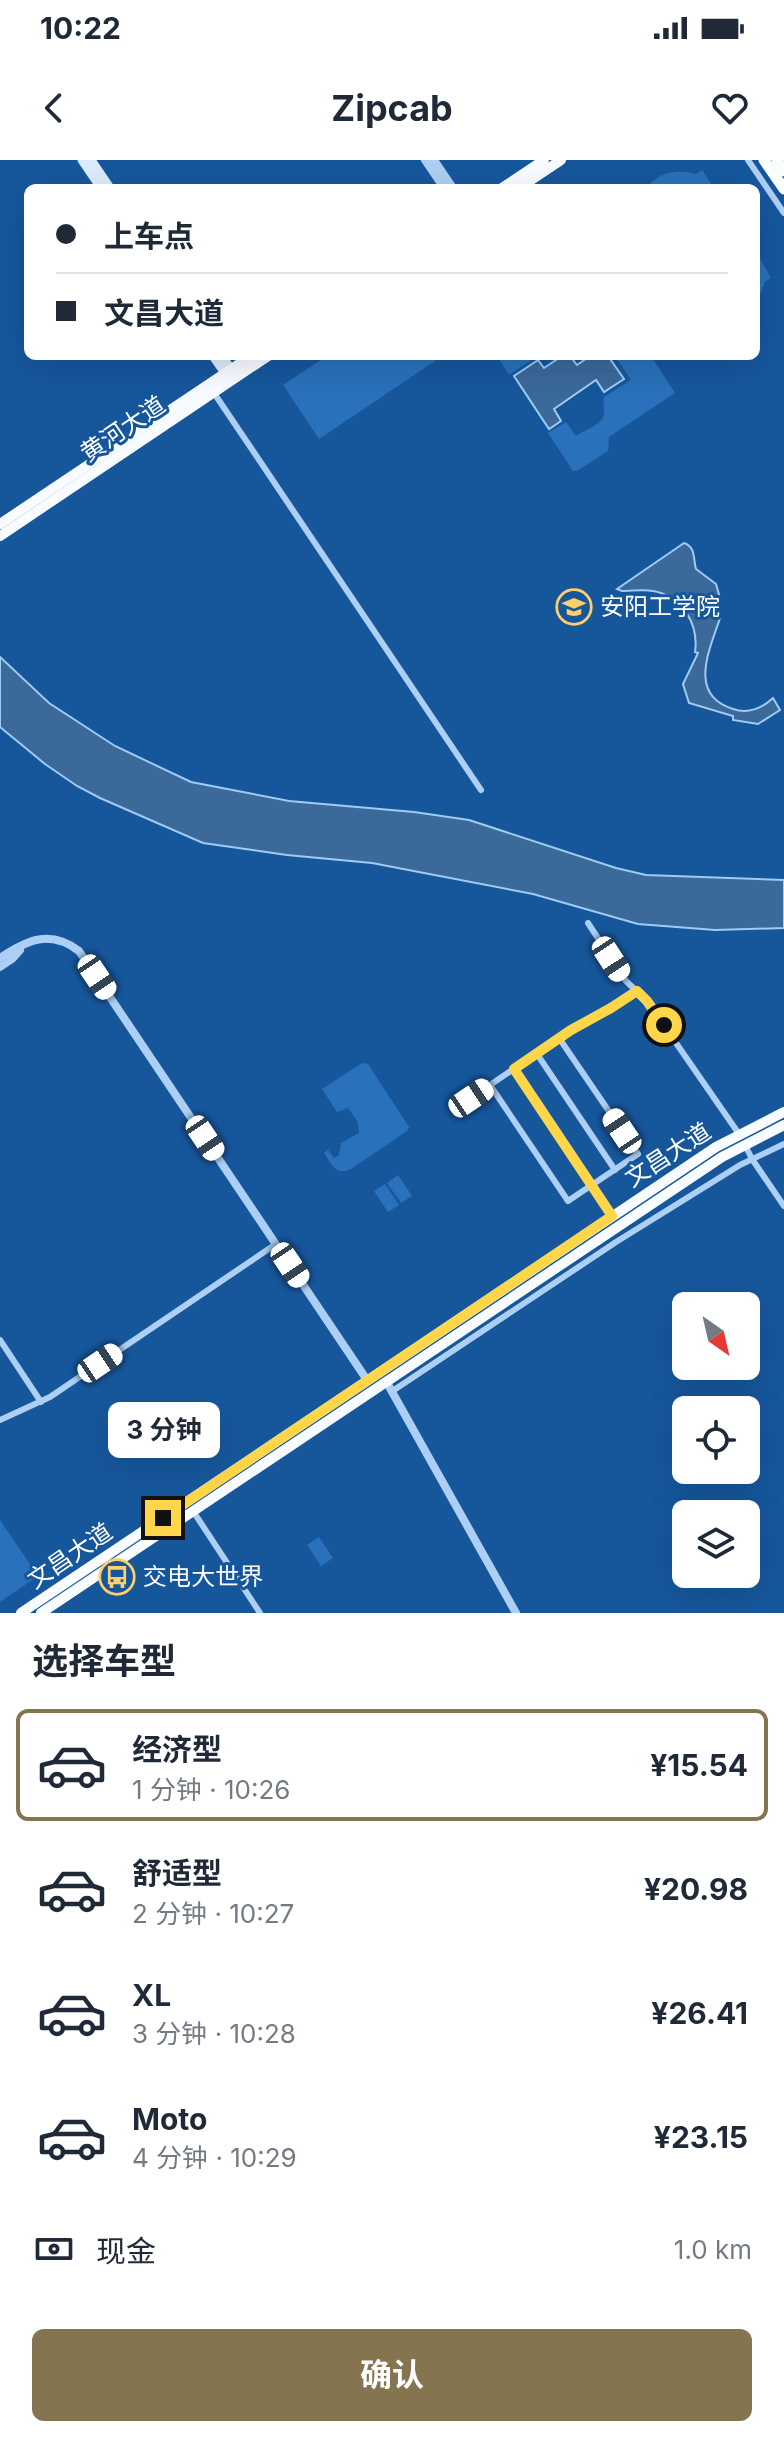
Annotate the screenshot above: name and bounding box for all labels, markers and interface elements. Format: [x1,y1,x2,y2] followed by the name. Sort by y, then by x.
[40,10,121,46] text: 10:22
[32,86,76,130] icon: back
[331,86,453,130] text: Zipcab
[708,86,752,130] icon: heart
[104,218,194,254] text: 上车点
[104,295,224,331] text: 文昌大道
[75,390,171,467] street label: 黄河大道
[555,588,593,626] school or university icon: 安阳工学院
[600,592,720,621] place label: 安阳工学院
[588,932,634,986] car
[74,950,120,1004] car
[646,1007,682,1043] route start
[444,1075,498,1121] car
[599,1104,645,1158] car
[182,1111,228,1165] car
[620,1116,716,1193] street label: 文昌大道
[267,1238,313,1292] car
[672,1292,760,1380] north arrow
[672,1292,760,1588] map controls
[73,1340,127,1386] car
[672,1396,760,1484] button: locate
[107,1402,219,1458] callout: 3 分钟
[127,1414,201,1445] text: 3 分钟
[145,1500,181,1536] route end
[672,1500,760,1588] button: layers
[22,1517,118,1594] street label: 文昌大道
[98,1558,136,1596] bus stop icon: 交电大世界
[143,1562,263,1591] place label: 交电大世界
[32,1639,176,1683] text: 选择车型
[36,1729,108,1801] icon: car
[132,1731,222,1767] text: 经济型
[650,1747,748,1783] text: ¥15.54
[132,1774,290,1805] text: 1 分钟 · 10:26
[36,1853,108,1925] icon: car
[132,1855,222,1891] text: 舒适型
[644,1871,748,1907] text: ¥20.98
[132,1898,294,1929] text: 2 分钟 · 10:27
[36,1977,108,2049] icon: car
[132,1977,171,2013] text: XL
[651,1995,748,2031] text: ¥26.41
[132,2018,296,2049] text: 3 分钟 · 10:28
[36,2101,108,2173] icon: car
[132,2101,207,2137] text: Moto
[654,2119,748,2155] text: ¥23.15
[132,2142,297,2173] text: 4 分钟 · 10:29
[32,2227,76,2271] icon: cash
[96,2233,156,2269] text: 现金
[674,2234,752,2265] text: 1.0 km
[32,2329,752,2421] button: 确认

